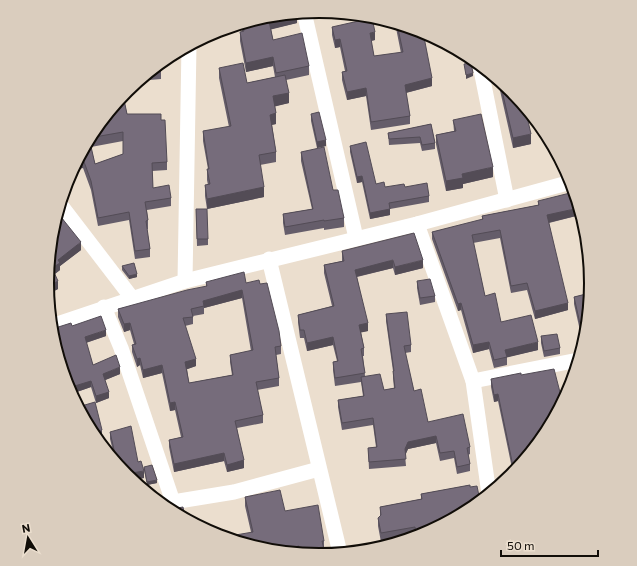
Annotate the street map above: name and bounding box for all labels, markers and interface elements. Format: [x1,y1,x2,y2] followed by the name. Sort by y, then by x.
[8,518,48,558] north arrow
[21,521,31,535] text: N
[501,532,598,558] scale bar
[507,538,535,552] text: 50 m

